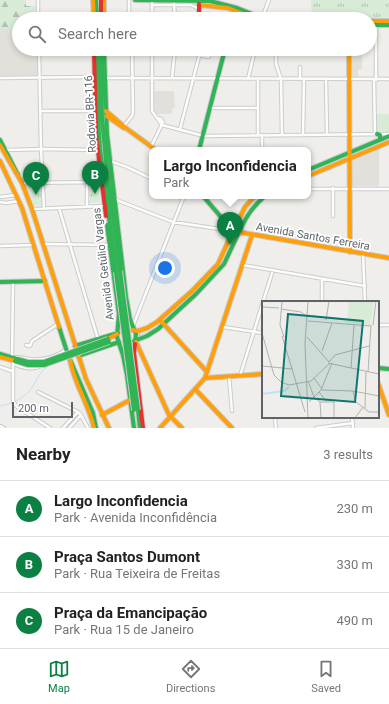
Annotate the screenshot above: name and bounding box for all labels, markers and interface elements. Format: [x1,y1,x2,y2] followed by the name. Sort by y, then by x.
[12,12,377,56] search box
[26,23,48,45] icon: search
[58,25,137,43] text: Search here
[82,75,99,153] street label: Rodovia BR-116
[149,147,311,199] popup
[163,157,297,175] text: Largo Inconfidencia
[82,161,108,194] pin: B
[23,162,49,195] pin: C
[163,175,189,190] text: Park
[90,207,117,321] street label: Avenida Getúlio Vargas
[217,212,243,245] pin: A
[255,220,371,253] street label: Avenida Santos Ferreira
[155,258,175,278] your location
[262,301,379,418] inset map
[12,400,73,419] scale bar
[18,402,49,415] text: 200 m
[16,444,71,464] text: Nearby
[323,447,373,462] text: 3 results
[54,492,188,510] text: Largo Inconfidencia
[25,501,33,516] text: A
[336,501,373,516] text: 230 m
[54,510,217,525] text: Park · Avenida Inconfidência
[54,548,200,566] text: Praça Santos Dumont
[25,557,33,572] text: B
[336,557,373,572] text: 330 m
[54,566,220,581] text: Park · Rua Teixeira de Freitas
[54,604,207,622] text: Praça da Emancipação
[25,613,33,628] text: C
[336,613,373,628] text: 490 m
[54,622,194,637] text: Park · Rua 15 de Janeiro
[48,658,70,695] tab: Map
[166,658,215,695] tab: Directions
[311,658,341,695] tab: Saved

